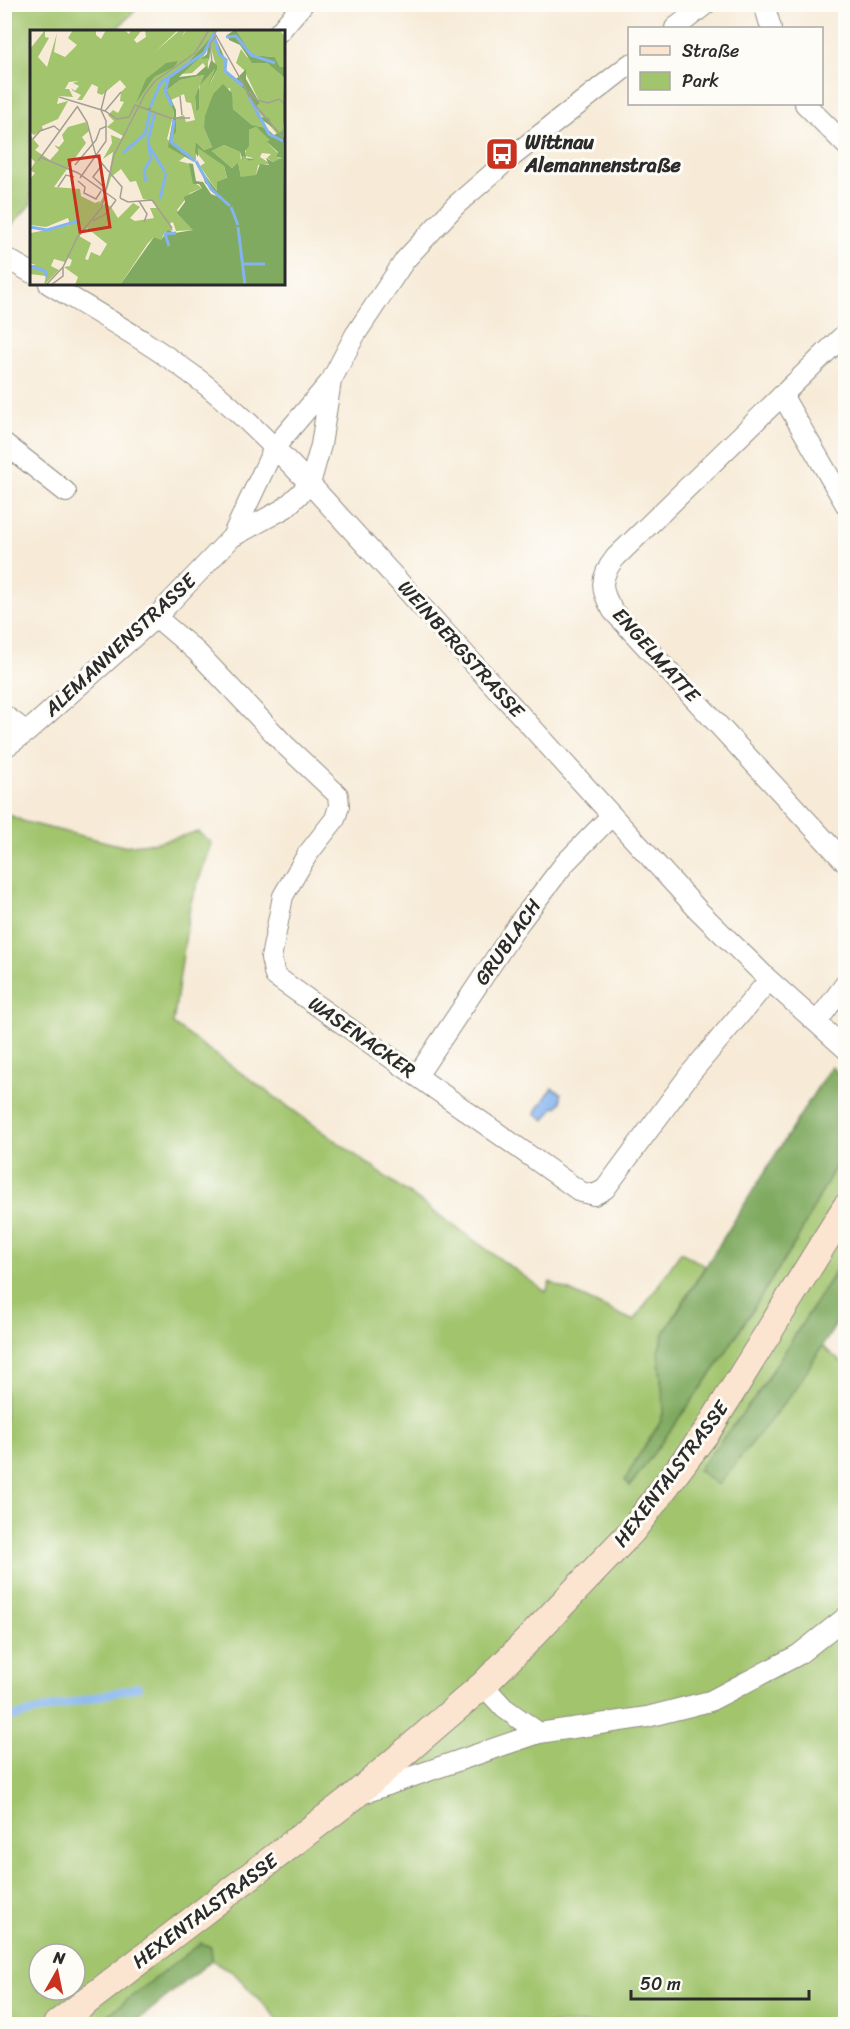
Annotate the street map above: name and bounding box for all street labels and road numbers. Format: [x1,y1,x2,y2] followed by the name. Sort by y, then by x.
[35,563,206,726] street label: ALEMANNENSTRASSE
[389,572,534,728] street label: WEINBERGSTRASSE
[603,599,710,712] street label: ENGELMATTE
[465,891,551,993] street label: GRUBLACH
[301,987,423,1087] street label: WASENACKER
[604,1392,739,1555] street label: HEXENTALSTRASSE
[124,1843,287,1978] street label: HEXENTALSTRASSE

